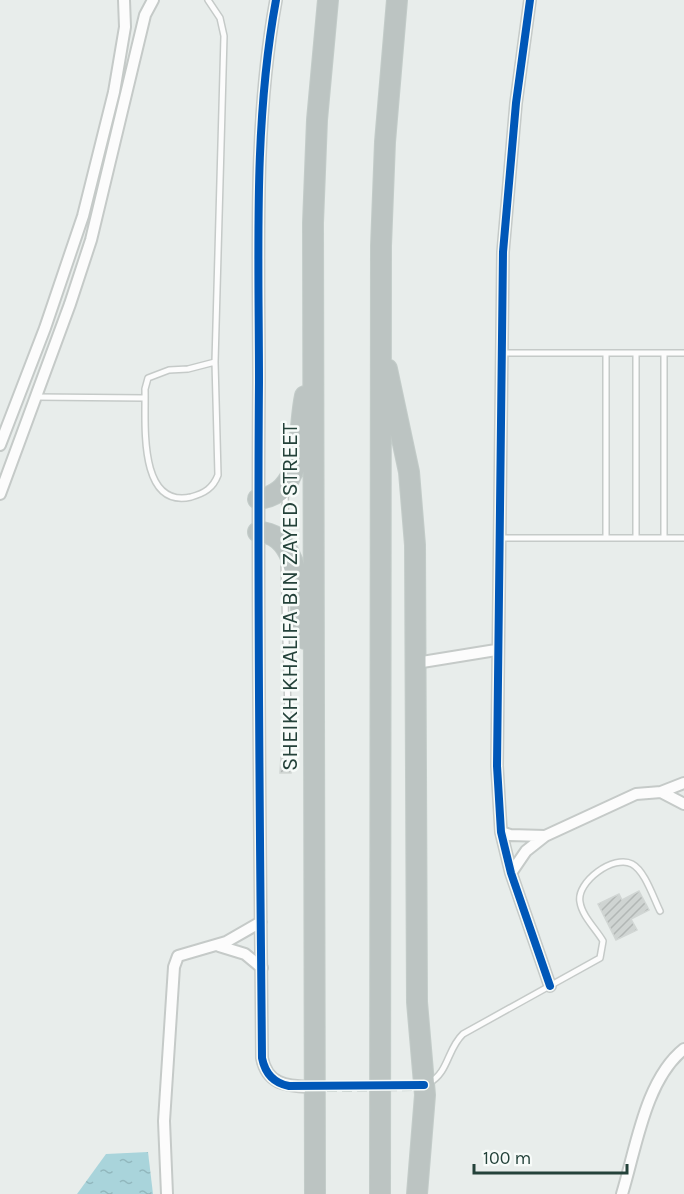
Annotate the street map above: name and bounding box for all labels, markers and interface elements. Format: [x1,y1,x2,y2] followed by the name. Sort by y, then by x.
[277,423,303,771] street label: SHEIKH KHALIFA BIN ZAYED STREET
[474,1137,627,1175] scale bar
[483,1147,531,1169] text: 100 m

